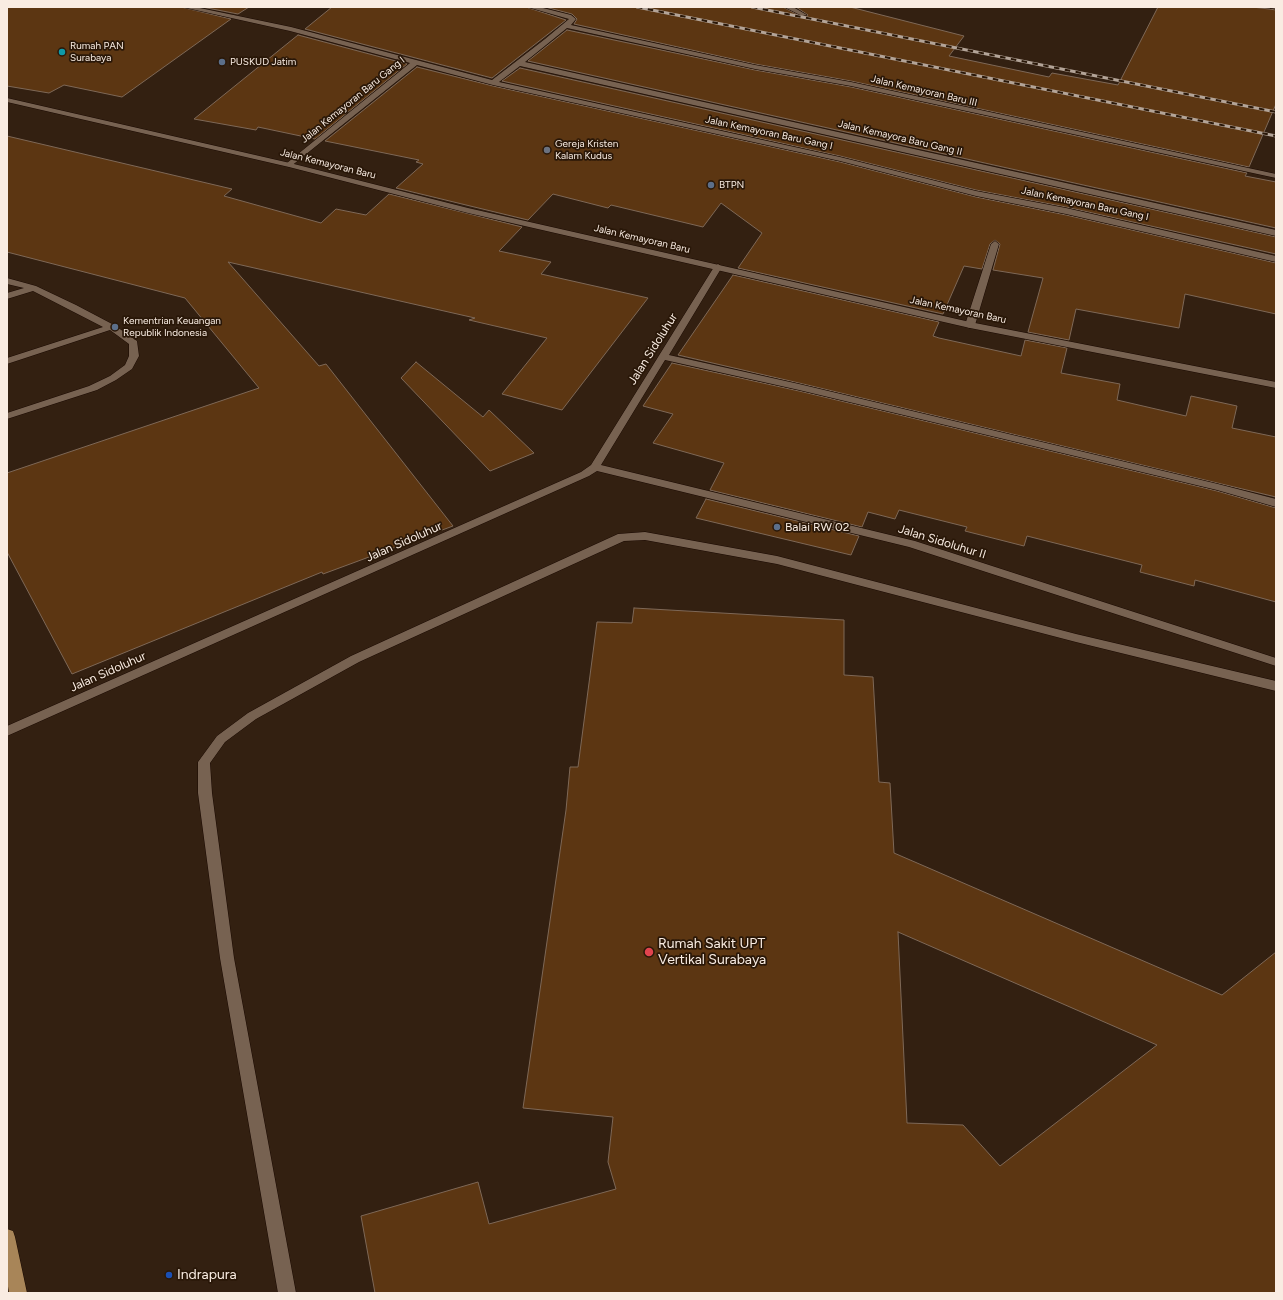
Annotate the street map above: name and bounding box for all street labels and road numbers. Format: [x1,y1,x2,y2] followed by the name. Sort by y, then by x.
[299,54,407,146] street label: Jalan Kemayoran Baru Gang I
[870,73,978,109] street label: Jalan Kemayoran Baru III
[704,114,834,152] street label: Jalan Kemayoran Baru Gang I
[837,118,963,158] street label: Jalan Kemayora Baru Gang II
[279,146,377,182] street label: Jalan Kemayoran Baru
[1020,185,1150,223] street label: Jalan Kemayoran Baru Gang I
[593,222,691,256] street label: Jalan Kemayoran Baru
[909,294,1007,326] street label: Jalan Kemayoran Baru
[625,311,681,387] street label: Jalan Sidoluhur
[364,519,444,565] street label: Jalan Sidoluhur
[896,522,988,562] street label: Jalan Sidoluhur II
[68,649,148,695] street label: Jalan Sidoluhur

